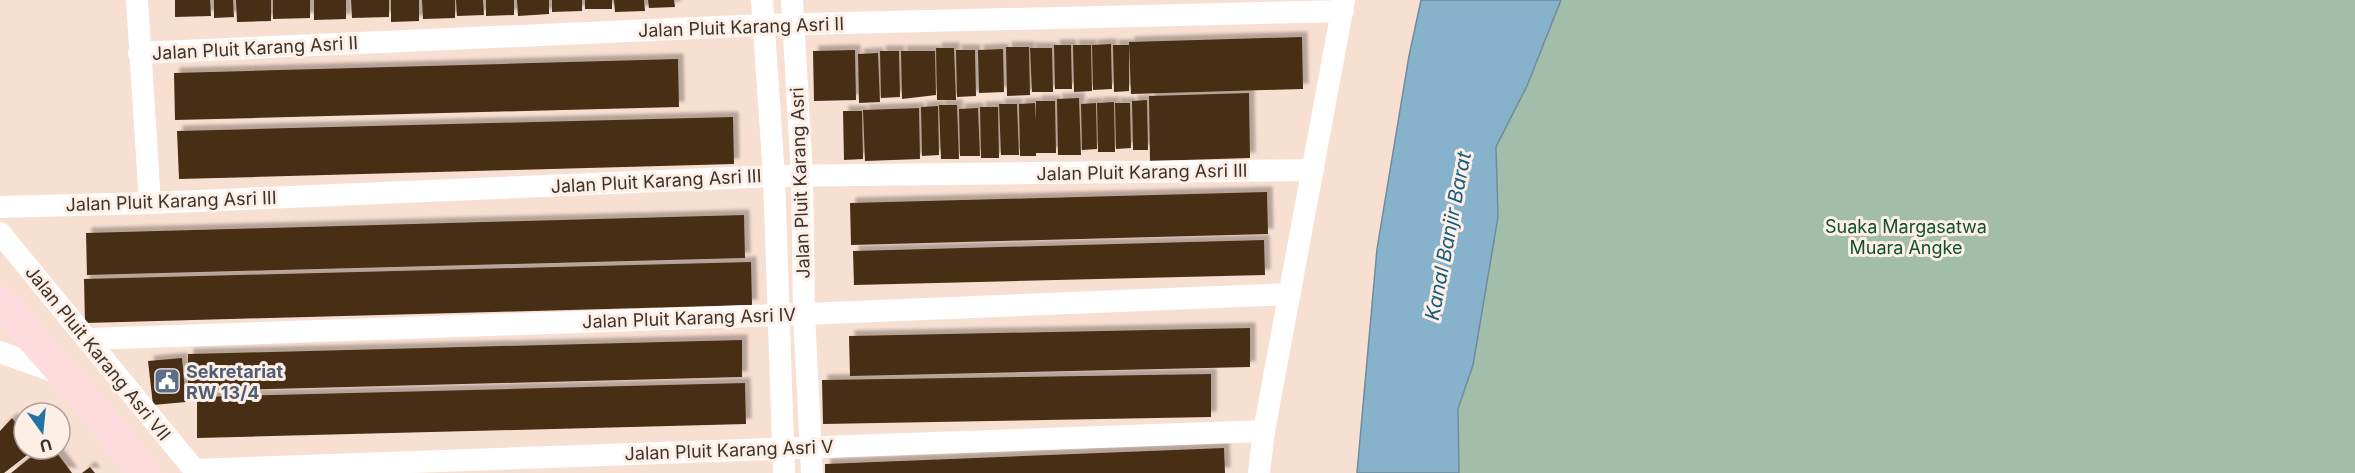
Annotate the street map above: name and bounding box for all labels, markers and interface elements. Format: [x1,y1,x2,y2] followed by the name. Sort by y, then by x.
[638,13,844,41] street label: Jalan Pluit Karang Asri II
[151,32,359,64] street label: Jalan Pluit Karang Asri II
[786,87,814,279] street label: Jalan Pluit Karang Asri
[1420,149,1476,322] water label: Kanal Banjir Barat
[1036,160,1248,184] street label: Jalan Pluit Karang Asri III
[550,165,762,197] street label: Jalan Pluit Karang Asri III
[65,187,277,215] street label: Jalan Pluit Karang Asri III
[1825,216,1987,258] park label: Suaka Margasatwa Muara Angke
[21,261,175,445] street label: Jalan Pluit Karang Asri VII
[582,304,796,332] street label: Jalan Pluit Karang Asri IV
[186,361,283,403] place label: Sekretariat RW 13/4
[152,366,182,396] public building icon: Sekretariat RW 13/4
[12,401,72,461] north arrow
[38,434,54,457] text: U
[624,436,834,464] street label: Jalan Pluit Karang Asri V

